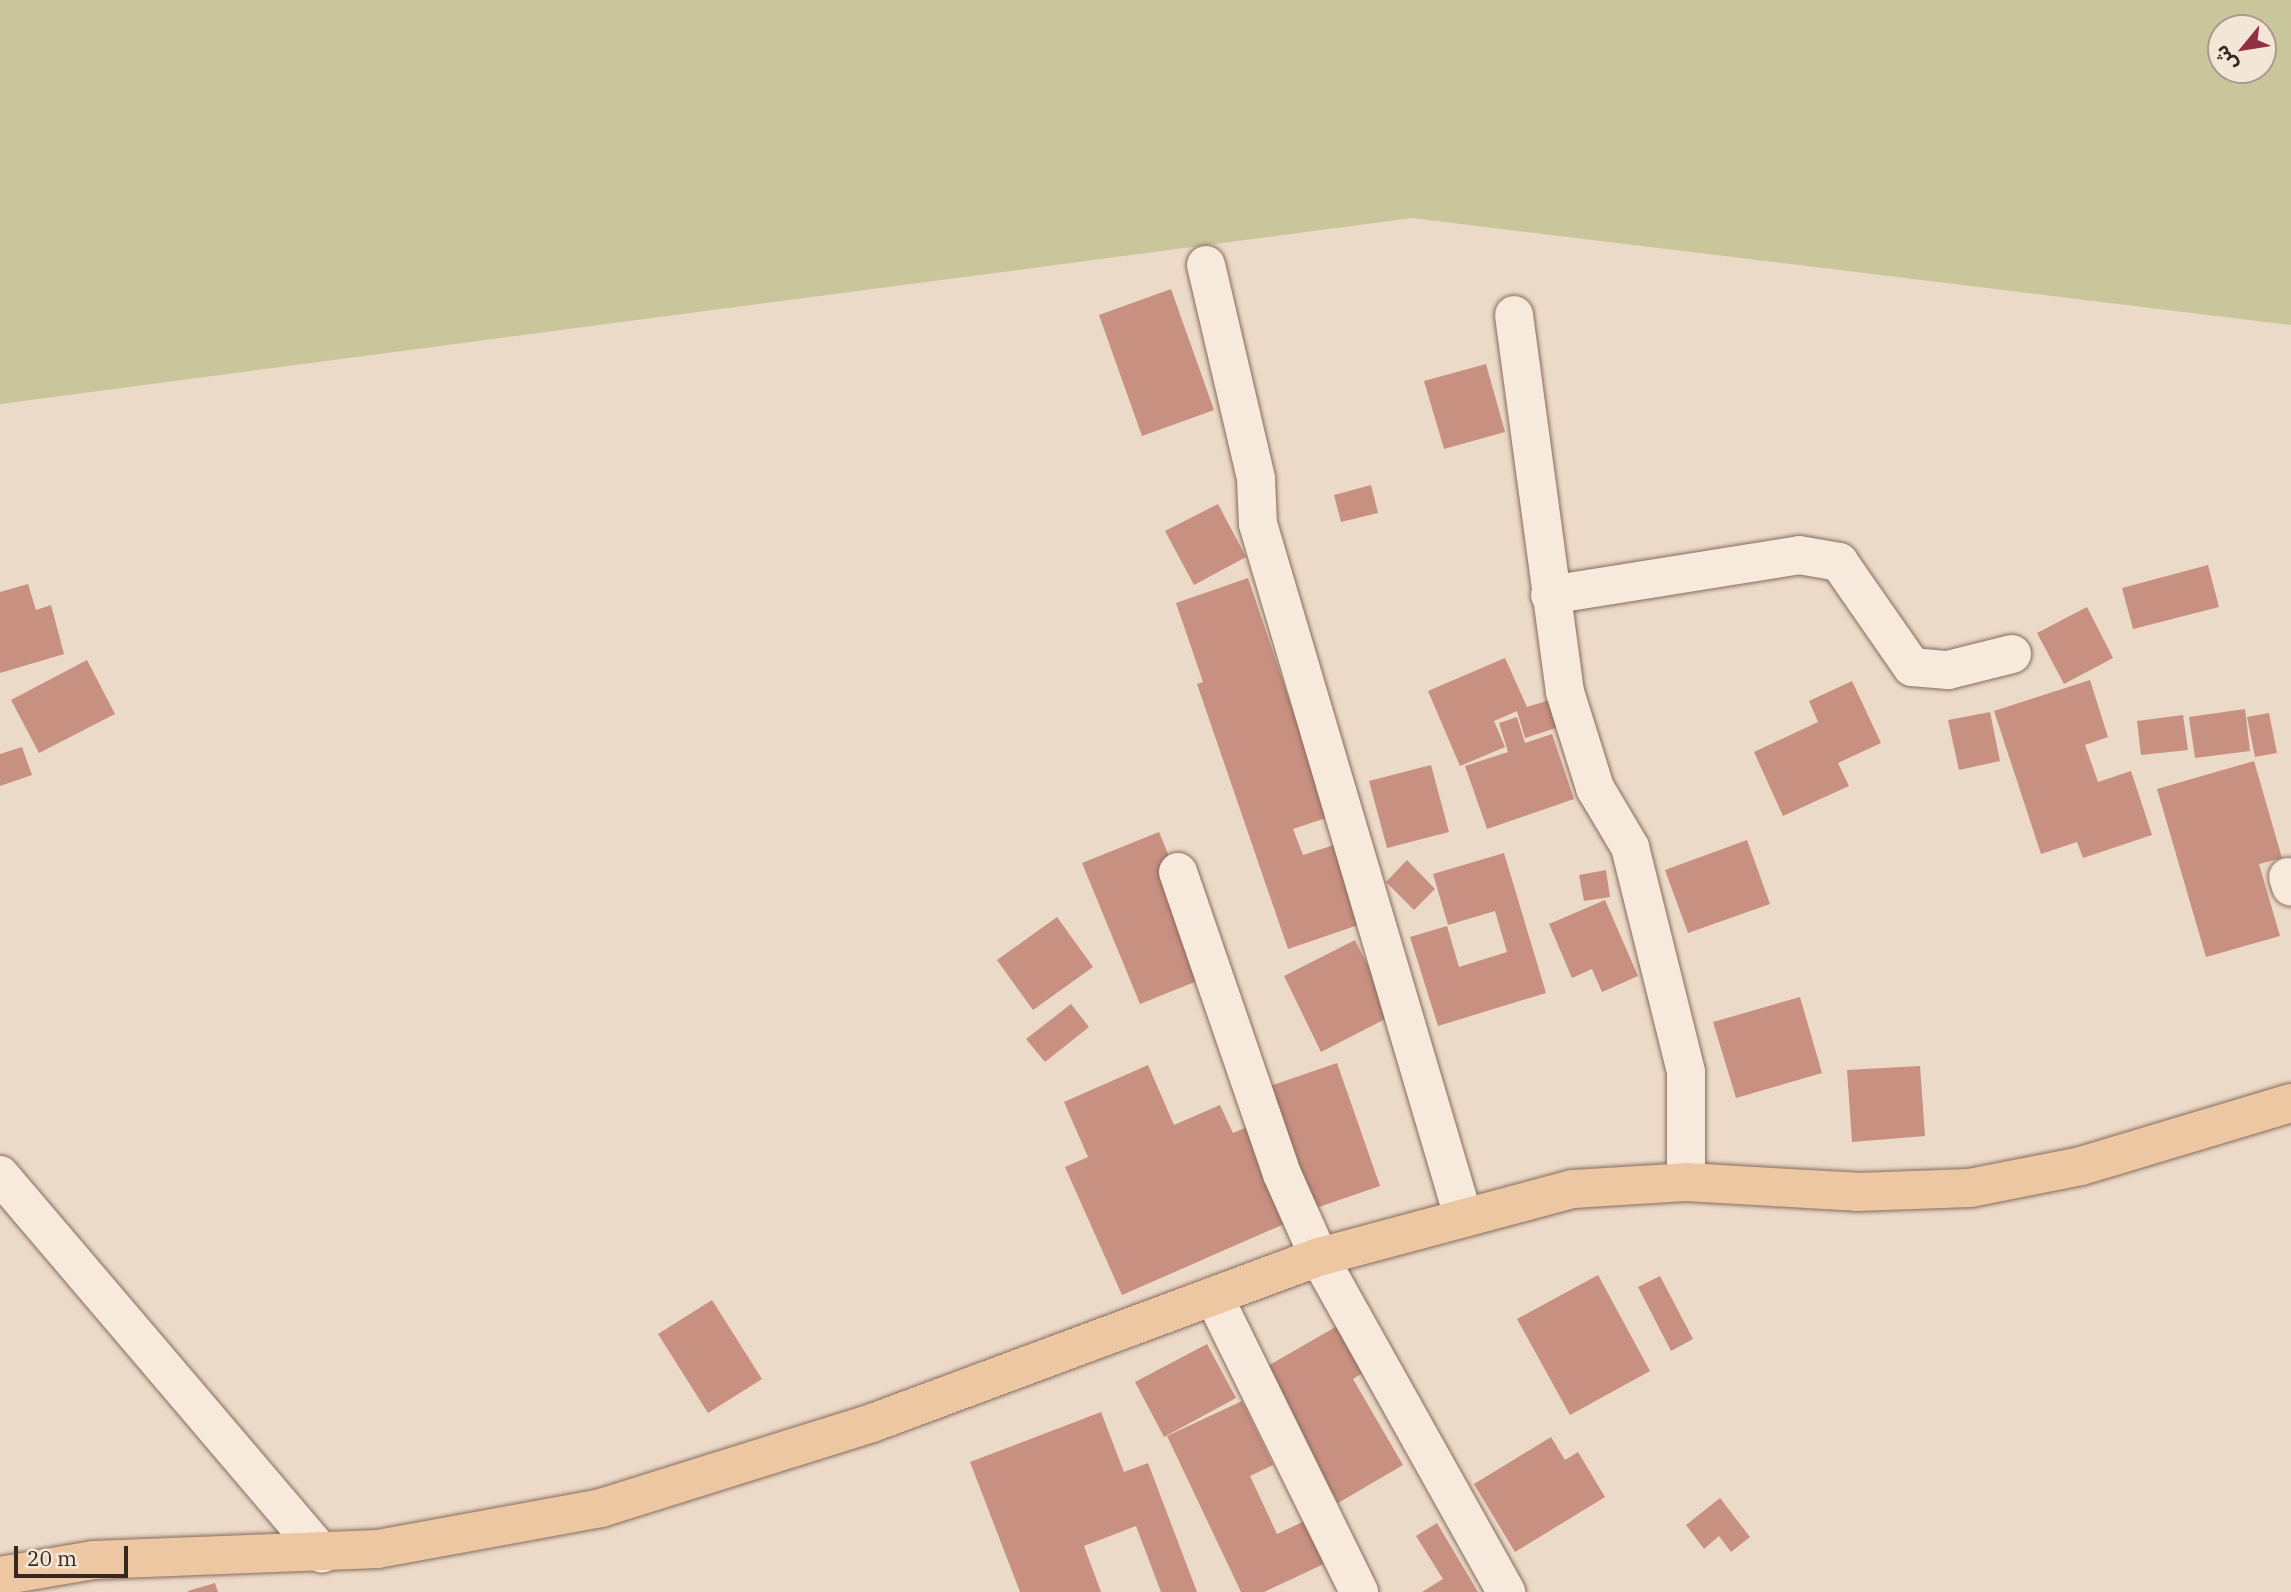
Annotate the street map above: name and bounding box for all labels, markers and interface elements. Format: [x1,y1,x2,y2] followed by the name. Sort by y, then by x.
[2207,14,2277,84] north arrow
[2209,41,2242,76] text: ش
[18,1532,131,1576] scale bar
[27,1544,77,1572] text: 20 m

